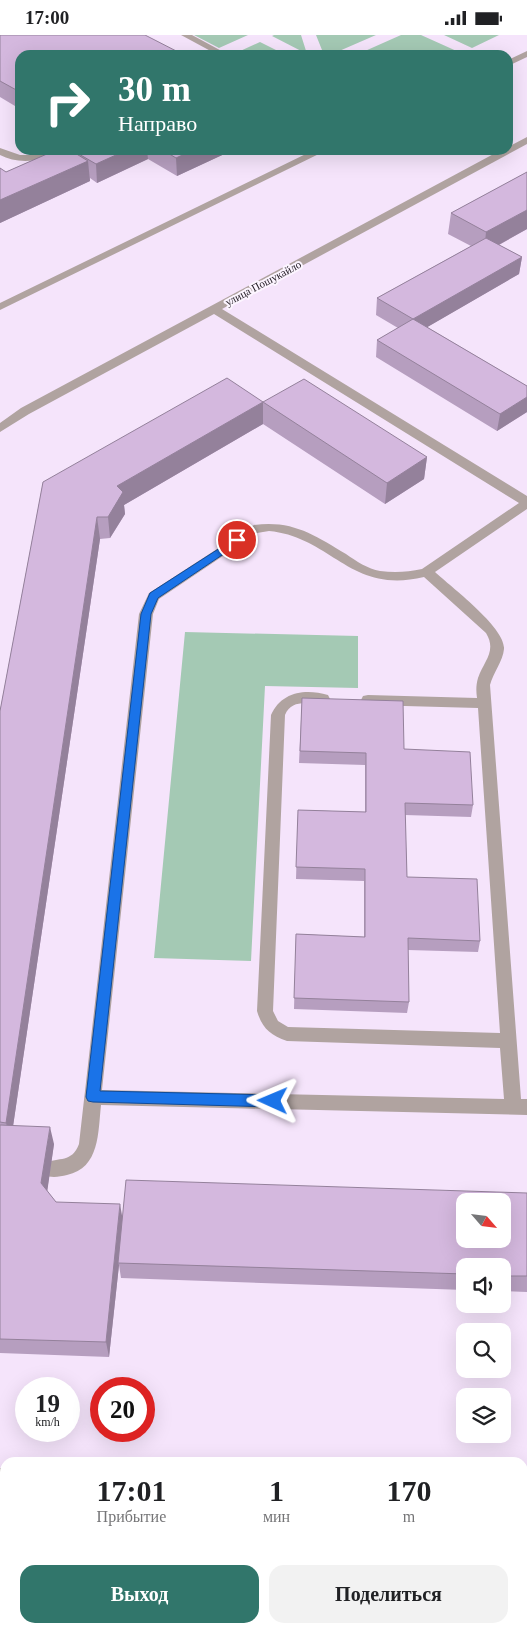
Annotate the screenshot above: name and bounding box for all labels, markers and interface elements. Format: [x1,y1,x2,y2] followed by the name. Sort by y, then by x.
[25,7,69,28] text: 17:00
[35,70,100,135] icon: right
[118,70,191,109] text: 30 m
[118,111,197,136] text: Направо
[223,258,303,308] street label: улица Пошукайло
[216,519,258,561] pin
[223,526,251,554] icon: arrive
[246,1074,298,1126] position arrow
[456,1193,511,1247] north arrow
[456,1193,511,1443] map controls
[456,1258,511,1313] button: sound
[456,1323,511,1378] button: search
[90,1377,155,1442] speed limit sign: 20
[456,1388,511,1443] button: layers
[35,1390,60,1417] text: 19
[35,1415,60,1429] text: km/h
[96,1474,166,1507] text: 17:01
[269,1474,284,1507] text: 1
[387,1474,432,1507] text: 170
[97,1508,166,1525] text: Прибытие
[263,1508,290,1525] text: мин
[403,1508,415,1525] text: m
[20,1565,259,1623] button: Выход
[269,1565,508,1623] button: Поделиться

